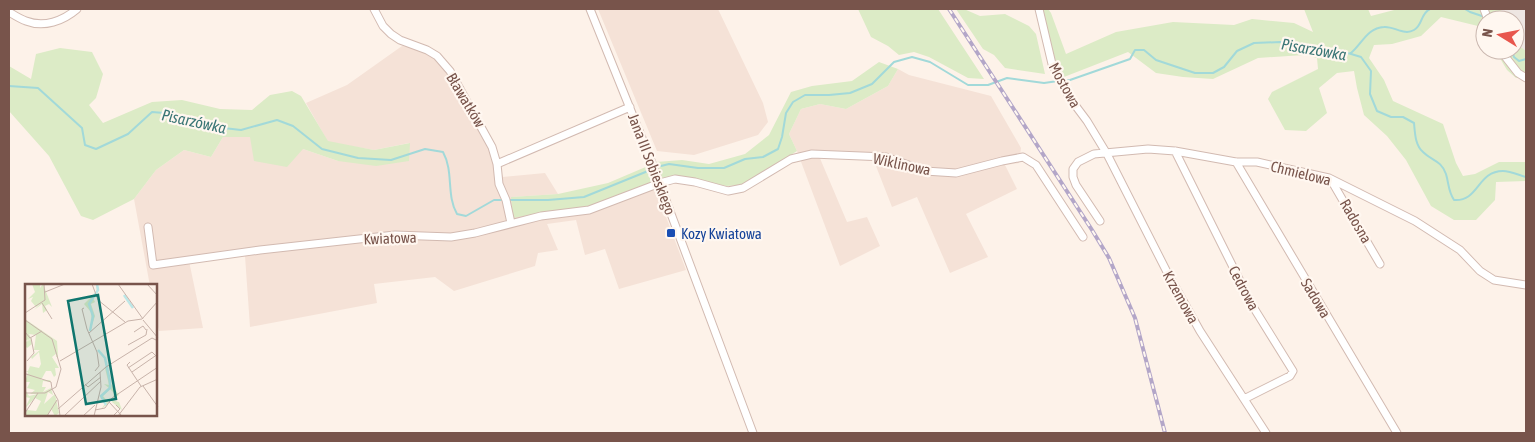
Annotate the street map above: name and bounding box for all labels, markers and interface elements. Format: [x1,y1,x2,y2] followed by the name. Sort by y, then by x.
[1475,10,1525,60] north arrow
[1479,27,1496,38] text: N
[1280,34,1348,64] water label: Pisarzówka
[1046,59,1084,111] street label: Mostowa
[443,70,489,130] street label: Bławatków
[160,105,229,137] water label: Pisarzówka
[625,111,679,217] street label: Jana III Sobieskiego
[872,150,932,178] street label: Wiklinowa
[1269,157,1333,189] street label: Chmielowa
[1337,196,1375,246] street label: Radosna
[681,225,762,242] place label: Kozy Kwiatowa
[665,227,677,239] marker: Kozy Kwiatowa
[363,229,417,247] street label: Kwiatowa
[1225,263,1263,313] street label: Cedrowa
[1160,268,1202,326] street label: Krzemowa
[1298,275,1334,321] street label: Sadowa
[25,284,158,417] inset map

